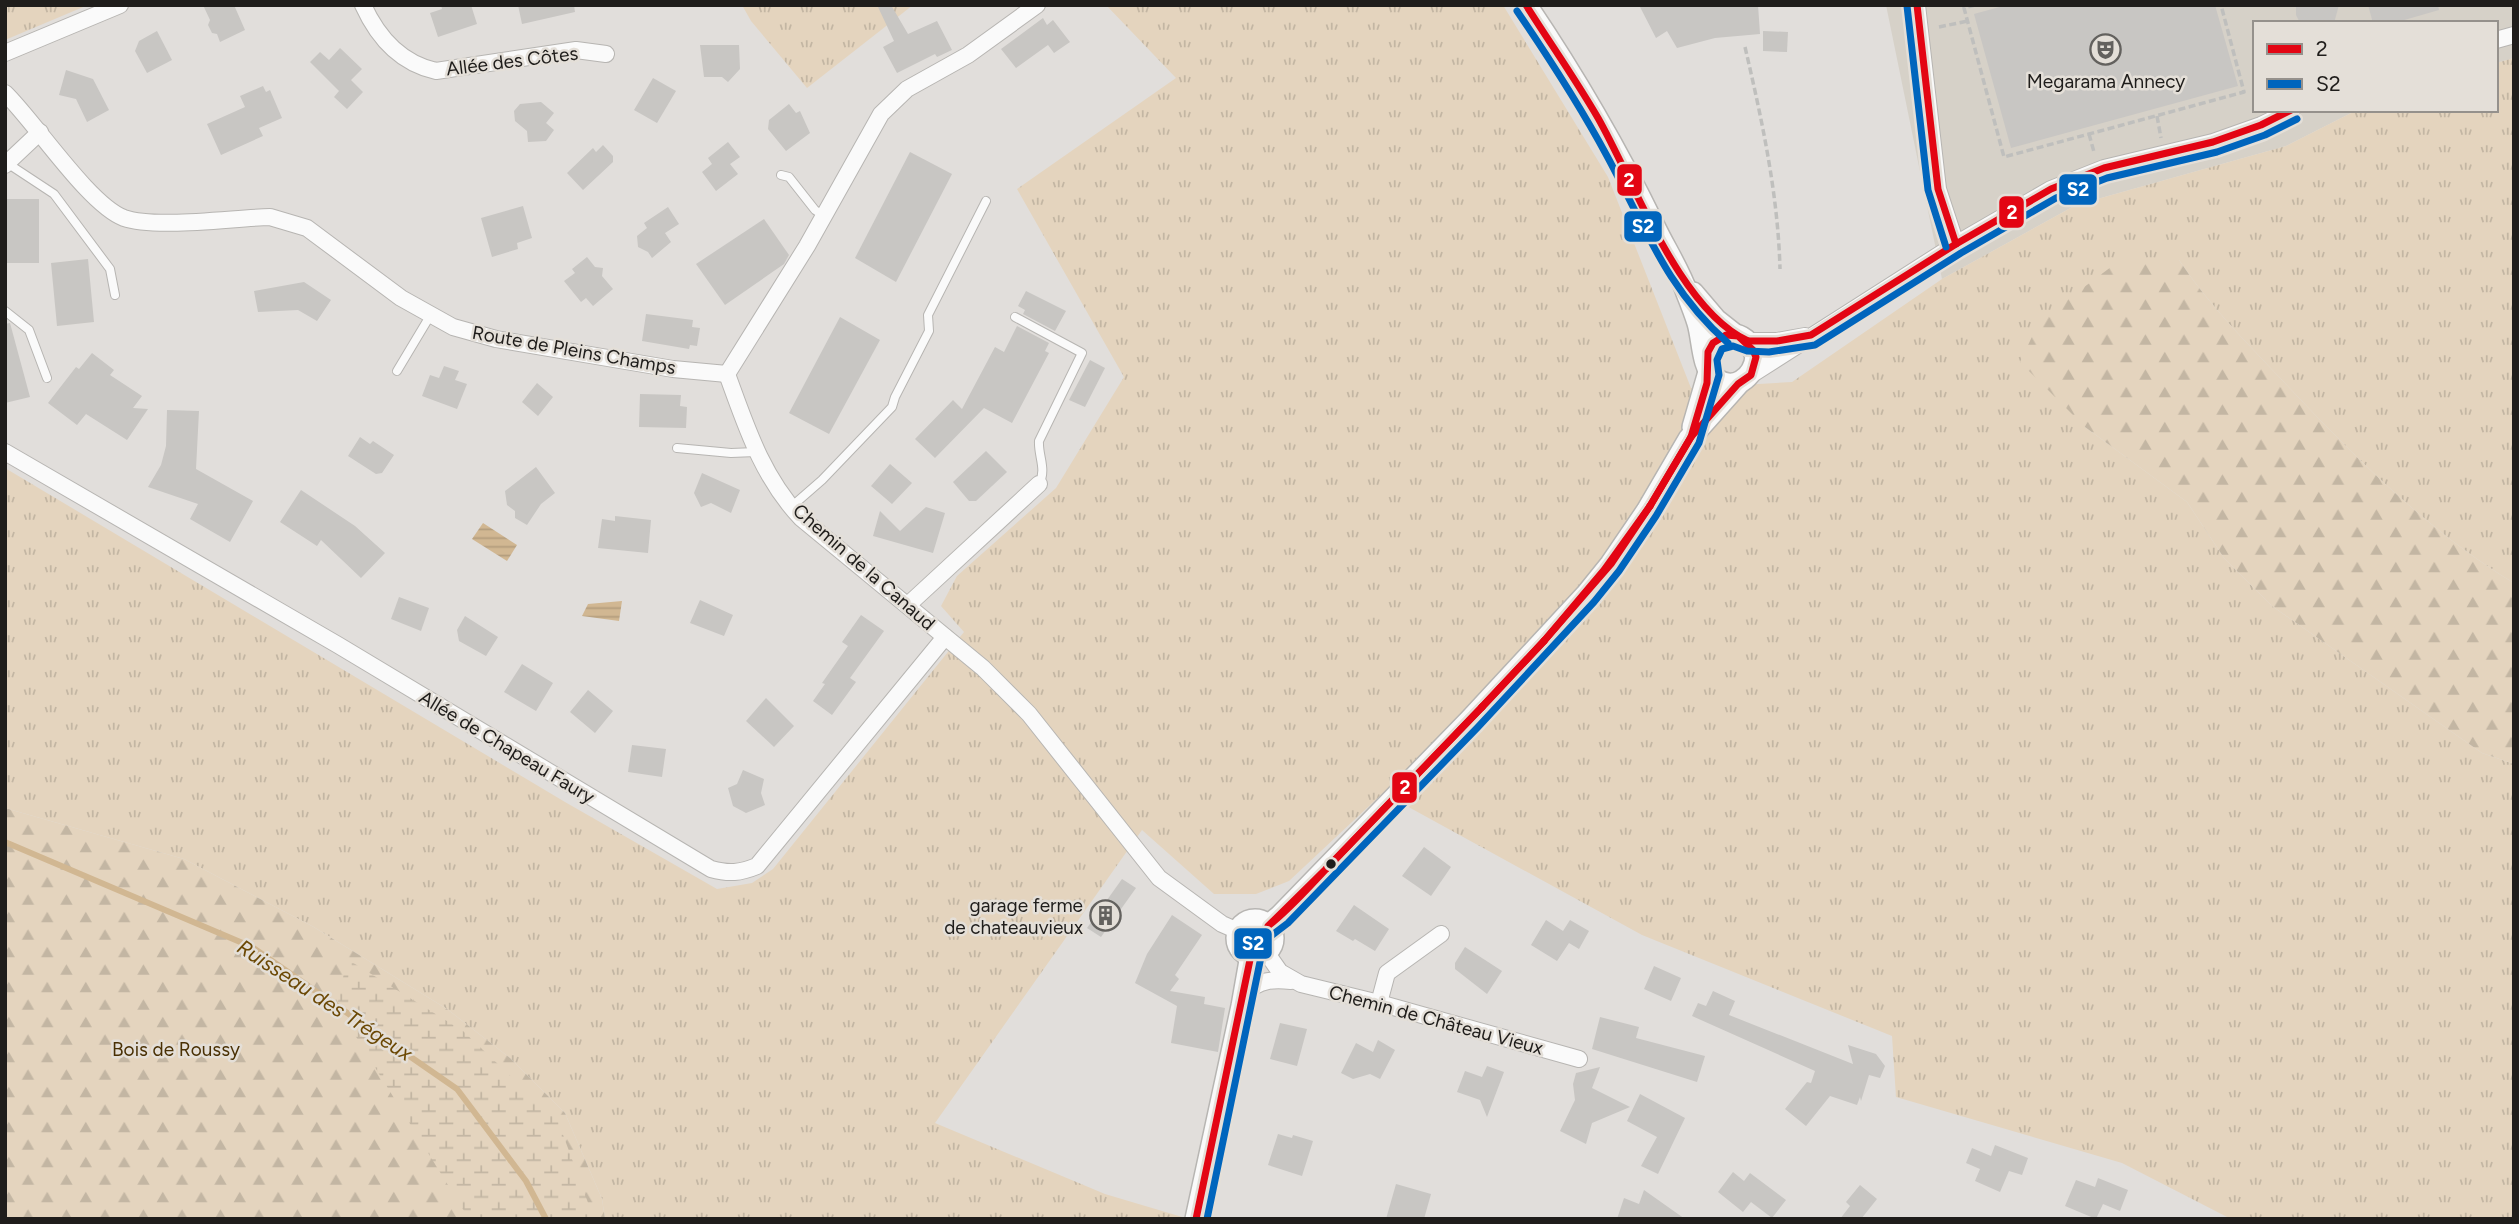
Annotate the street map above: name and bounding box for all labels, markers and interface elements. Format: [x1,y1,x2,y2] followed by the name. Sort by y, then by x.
[2253,21,2498,112] legend
[2089,33,2123,67] theatre icon: Megarama Annecy
[2316,36,2328,61] text: 2
[445,41,579,81] street label: Allée des Côtes
[2027,70,2185,93] place label: Megarama Annecy
[2316,71,2341,96] text: S2
[1616,163,1643,197] line badge: 2
[1623,169,1635,192] text: 2
[2058,173,2098,206] line badge: S2
[2067,178,2089,201] text: S2
[1998,195,2025,229] line badge: 2
[2006,201,2018,224] text: 2
[1623,210,1663,243] line badge: S2
[1632,215,1654,238] text: S2
[470,321,678,379] street label: Route de Pleins Champs
[788,499,940,635] street label: Chemin de la Canaud
[415,686,599,808] street label: Allée de Chapeau Faury
[1391,771,1418,804] line badge: 2
[1399,776,1411,799] text: 2
[1324,857,1338,871] unlabelled marker
[944,894,1083,939] place label: garage ferme de chateauvieux
[1089,899,1123,933] building icon: garage ferme de chateauvieux
[1233,927,1273,960] line badge: S2
[1242,932,1264,955] text: S2
[233,934,418,1067] water label: Ruisseau des Trégeux
[1326,980,1546,1060] street label: Chemin de Château Vieux
[112,1038,240,1061] park label: Bois de Roussy

